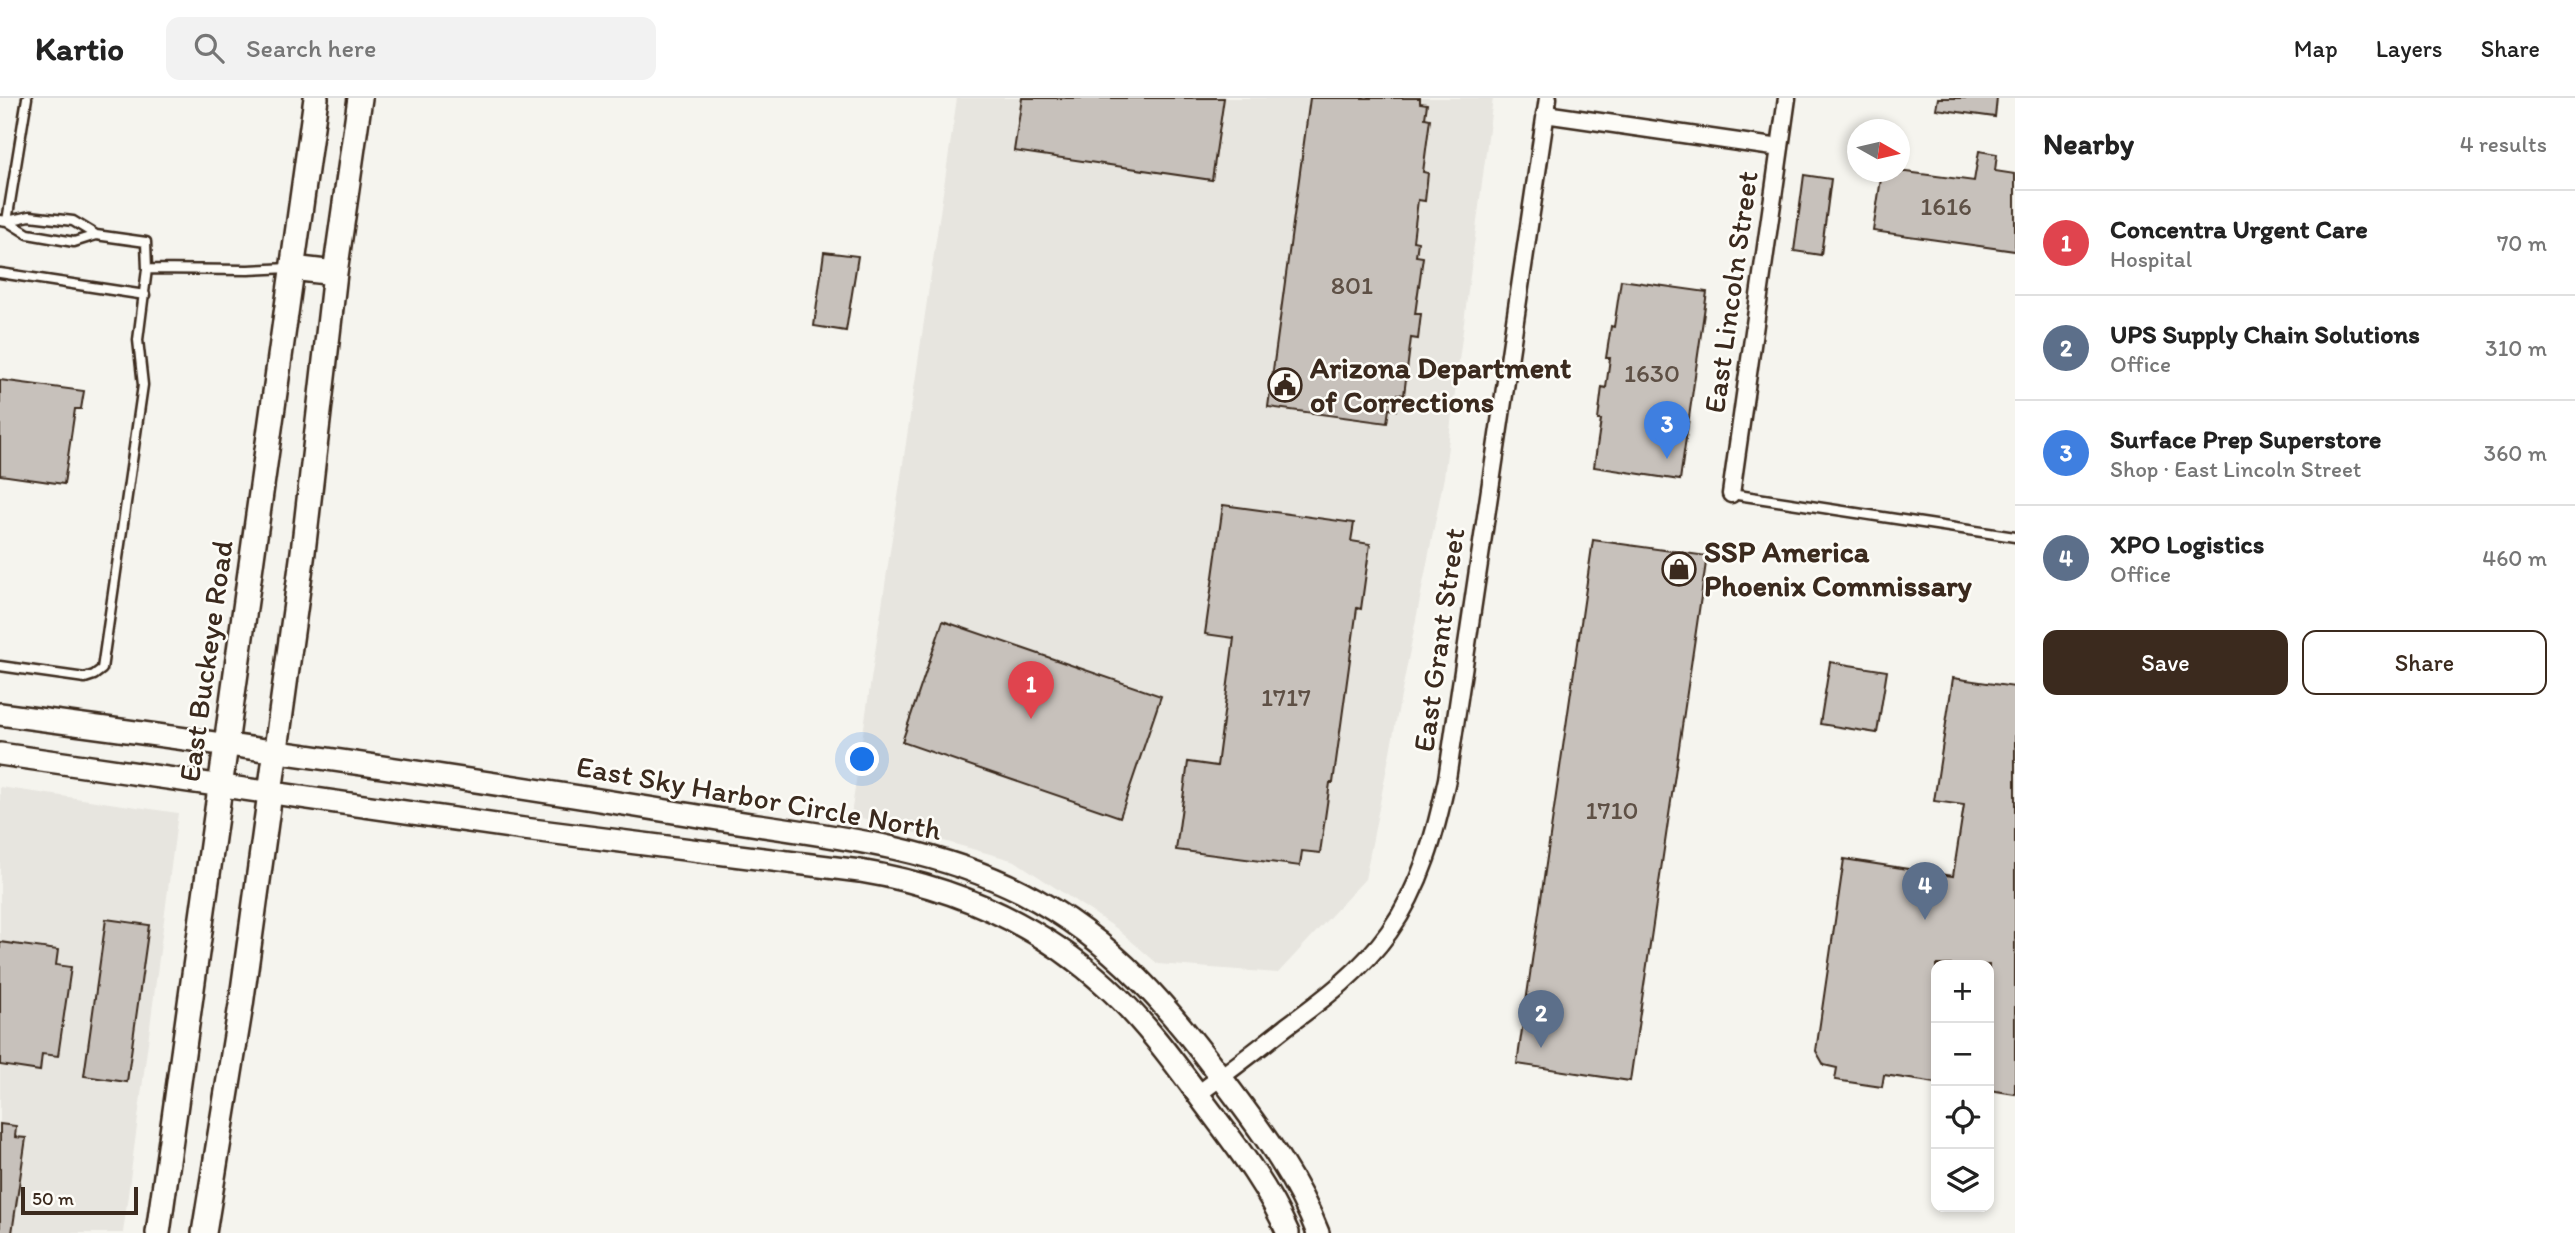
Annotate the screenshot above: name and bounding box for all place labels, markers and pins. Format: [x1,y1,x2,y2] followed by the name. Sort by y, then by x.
[1309,349,1571,420] place label: Arizona Department of Corrections
[1266,366,1304,404] public building icon: Arizona Department of Corrections
[1644,401,1690,459] pin: 3
[1704,533,1973,604] place label: SSP America Phoenix Commissary
[1660,550,1698,588] shop icon: SSP America Phoenix Commissary
[1008,661,1054,719] pin: 1
[1902,862,1948,920] pin: 4
[1518,990,1564,1048] pin: 2

